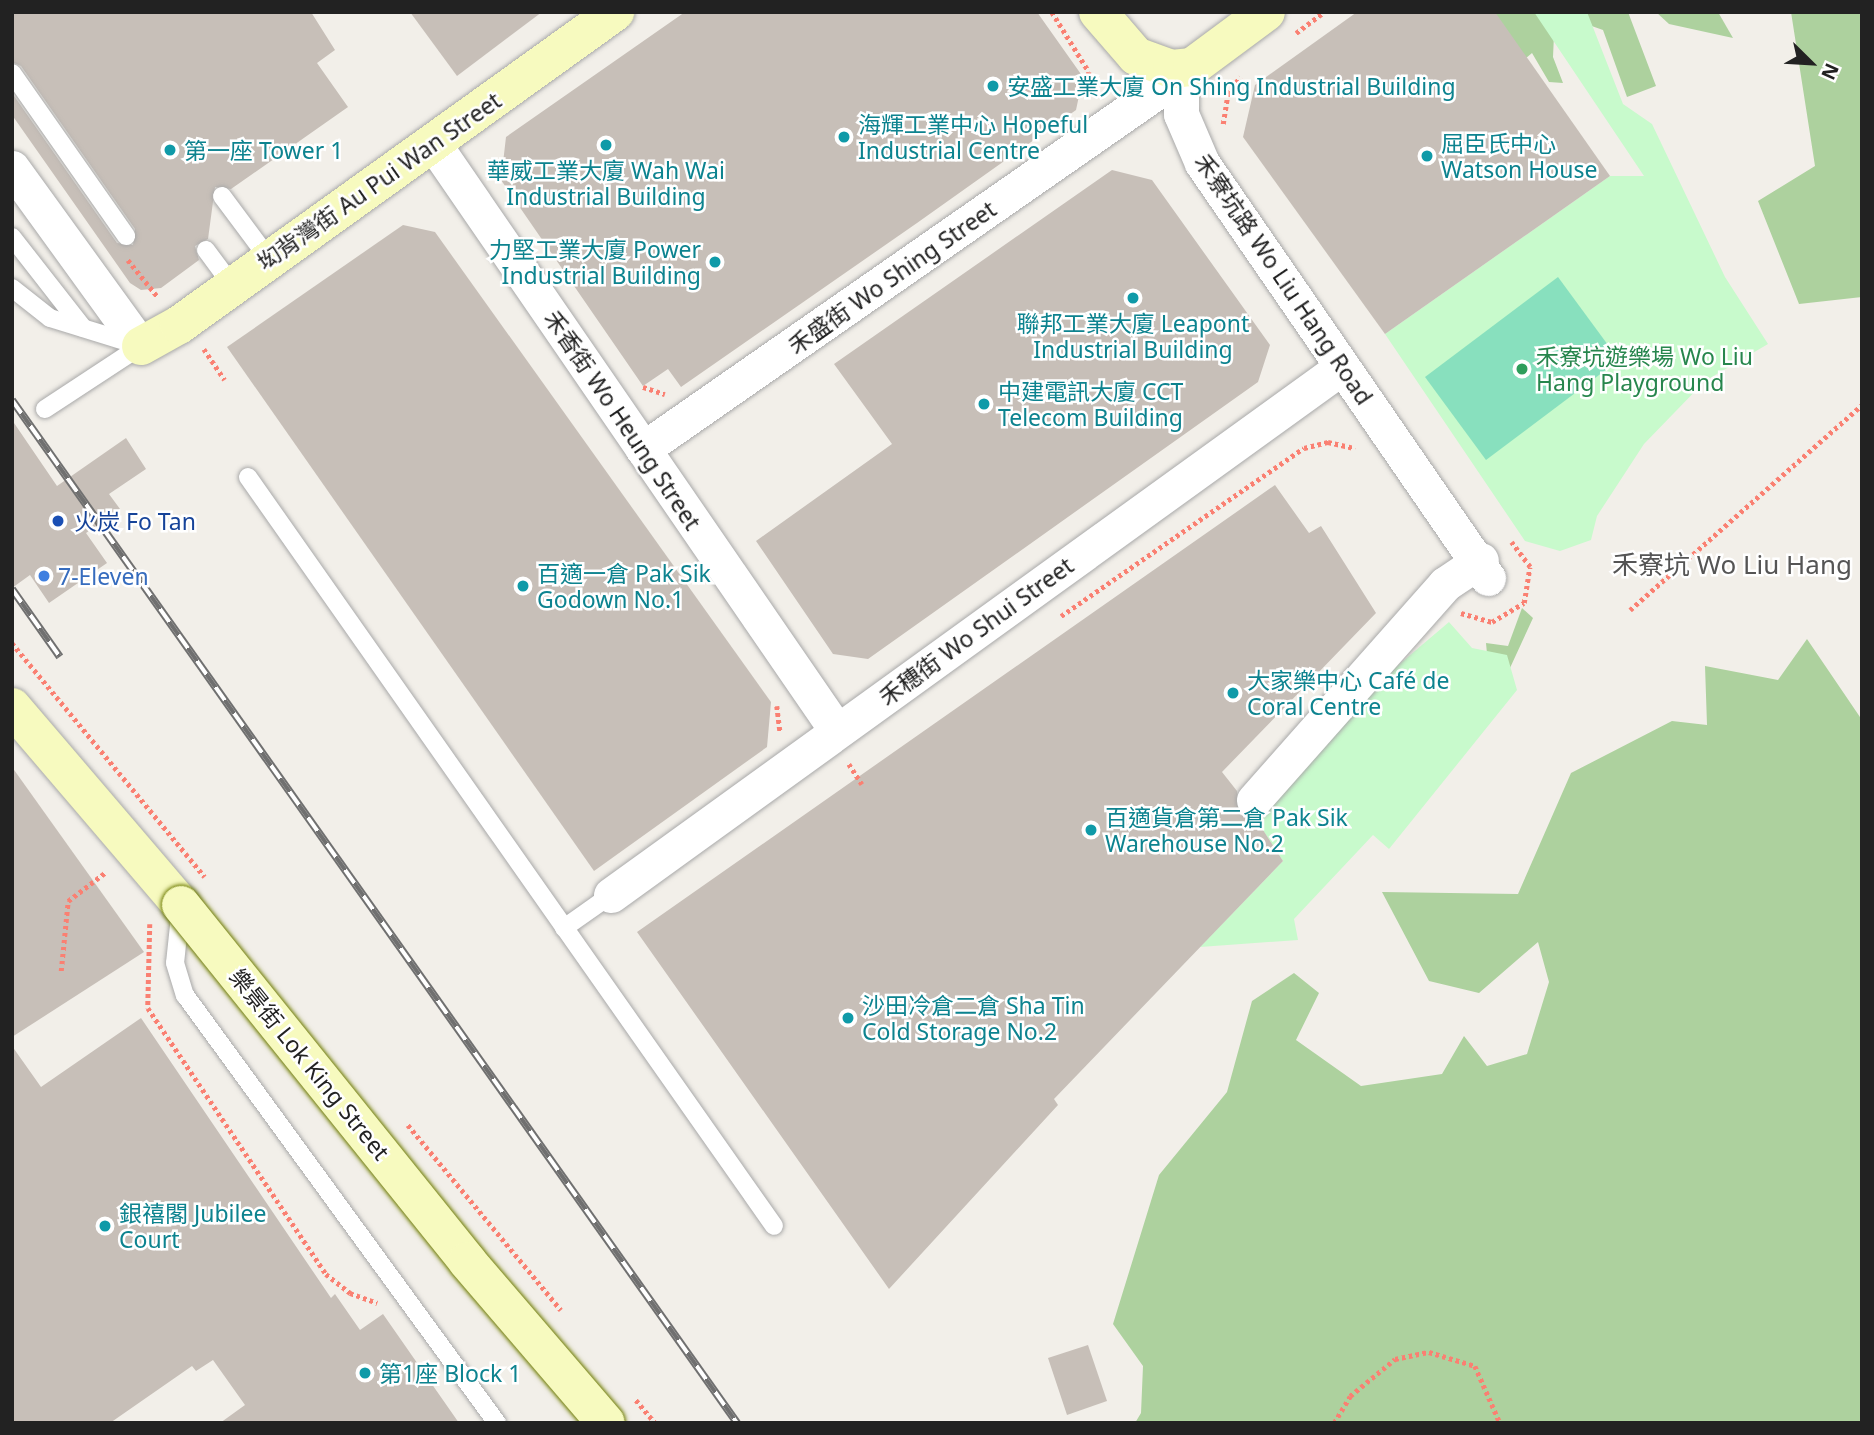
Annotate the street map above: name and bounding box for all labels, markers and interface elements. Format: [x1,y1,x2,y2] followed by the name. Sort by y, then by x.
[1776,28,1846,98] north arrow
[1815,59,1845,84] text: N
[1007,72,1456,100] place label: 安盛工業大廈 On Shing Industrial Building
[985,78,1001,94] marker: 安盛工業大廈 On Shing Industrial Building
[252,86,506,276] street label: 㘭背灣街 Au Pui Wan Street
[858,110,1088,164] place label: 海輝工業中心 Hopeful Industrial Centre
[836,129,852,145] marker: 海輝工業中心 Hopeful Industrial Centre
[1441,129,1597,183] place label: 屈臣氏中心 Watson House
[184,136,343,164] place label: 第一座 Tower 1
[598,137,614,153] marker: 華威工業大廈 Wah Wai Industrial Building
[162,142,178,158] marker: 第一座 Tower 1
[1190,148,1378,410] street label: 禾寮坑路 Wo Liu Hang Road
[1419,148,1435,164] marker: 屈臣氏中心 Watson House
[487,156,725,210] place label: 華威工業大廈 Wah Wai Industrial Building
[783,195,1001,359] street label: 禾盛街 Wo Shing Street
[489,235,701,289] place label: 力堅工業大廈 Power Industrial Building
[707,254,723,270] marker: 力堅工業大廈 Power Industrial Building
[1125,290,1141,306] marker: 聯邦工業大廈 Leapont Industrial Building
[539,305,707,535] street label: 禾香街 Wo Heung Street
[1017,309,1249,363] place label: 聯邦工業大廈 Leapont Industrial Building
[1536,342,1753,396] place label: 禾寮坑遊樂場 Wo Liu Hang Playground
[1514,361,1530,377] marker: 禾寮坑遊樂場 Wo Liu Hang Playground
[998,377,1183,431] place label: 中建電訊大廈 CCT Telecom Building
[976,396,992,412] marker: 中建電訊大廈 CCT Telecom Building
[74,507,196,535] place label: 火炭 Fo Tan
[48,511,68,531] marker: 火炭 Fo Tan
[1612,549,1852,581] district label: 禾寮坑 Wo Liu Hang
[874,551,1078,711] street label: 禾穗街 Wo Shui Street
[537,559,711,613] place label: 百適一倉 Pak Sik Godown No.1
[58,562,149,590] place label: 7-Eleven
[36,568,52,584] marker: 7-Eleven
[515,578,531,594] marker: 百適一倉 Pak Sik Godown No.1
[1247,666,1449,720] place label: 大家樂中心 Café de Coral Centre
[1225,685,1241,701] marker: 大家樂中心 Café de Coral Centre
[1105,803,1348,857] place label: 百適貨倉第二倉 Pak Sik Warehouse No.2
[1083,822,1099,838] marker: 百適貨倉第二倉 Pak Sik Warehouse No.2
[224,963,396,1165] street label: 樂景街 Lok King Street
[862,991,1085,1045] place label: 沙田冷倉二倉 Sha Tin Cold Storage No.2
[840,1010,856,1026] marker: 沙田冷倉二倉 Sha Tin Cold Storage No.2
[119,1199,266,1253] place label: 銀禧閣 Jubilee Court
[97,1218,113,1234] marker: 銀禧閣 Jubilee Court
[379,1359,521,1387] place label: 第1座 Block 1
[357,1365,373,1381] marker: 第1座 Block 1

